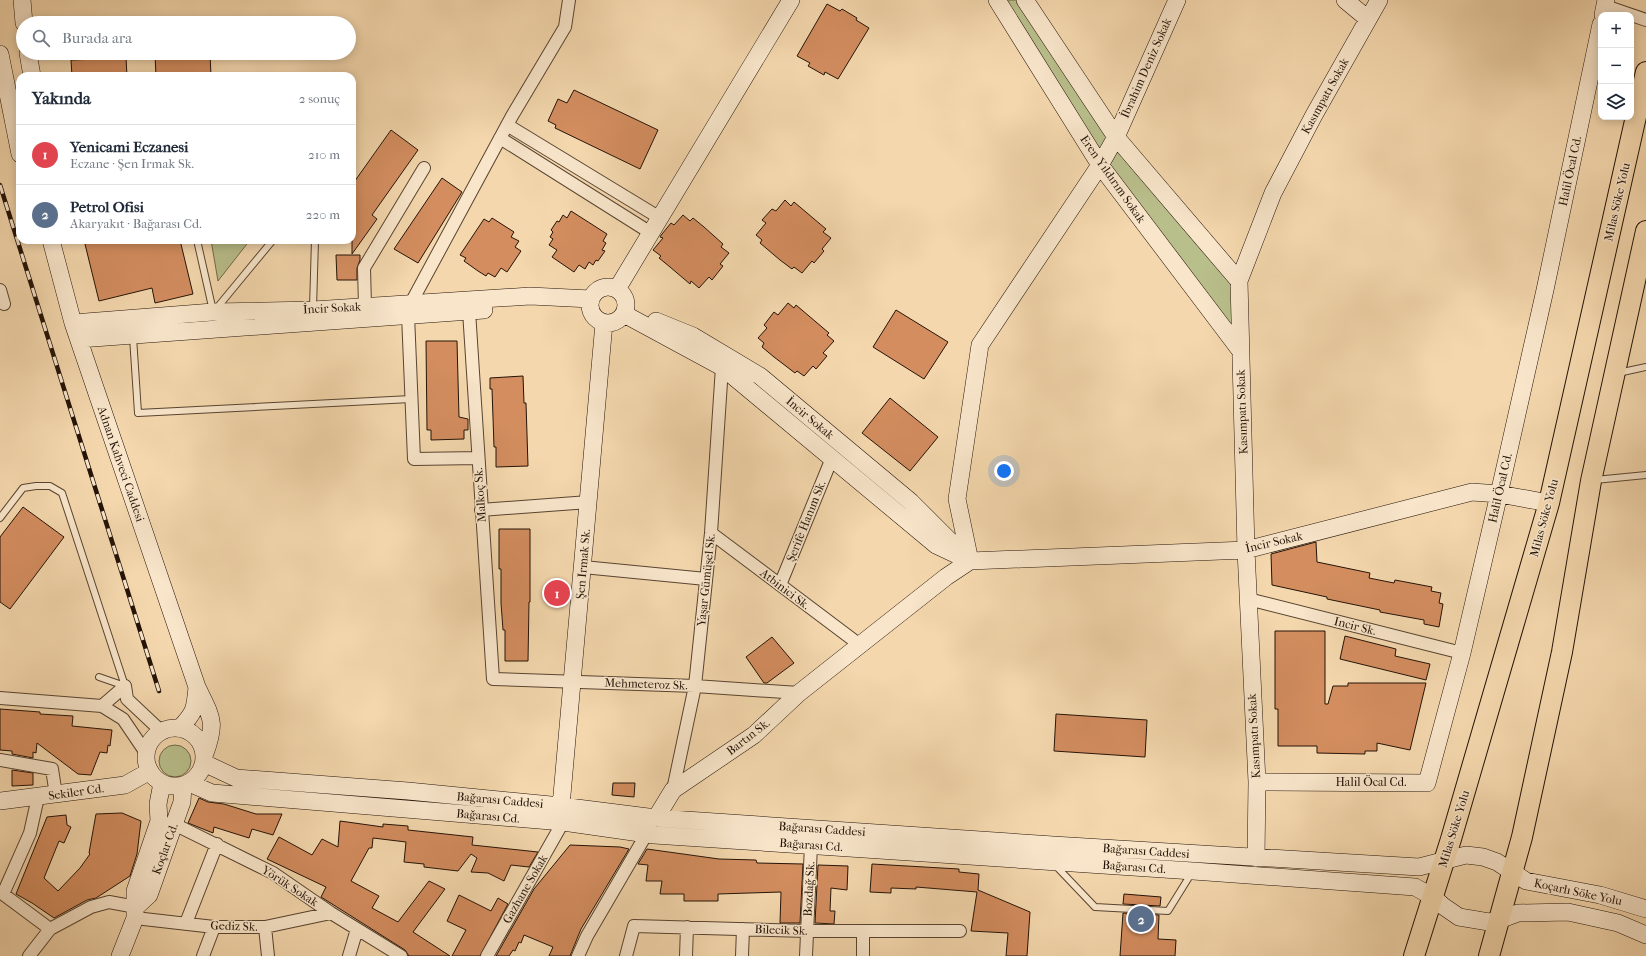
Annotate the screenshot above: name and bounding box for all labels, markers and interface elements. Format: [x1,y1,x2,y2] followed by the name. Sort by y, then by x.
[1598,12,1634,120] map controls
[1598,12,1634,48] button: +
[1117,15,1175,120] street label: İbrahim Deniz Sokak
[16,16,356,60] search box
[30,27,52,49] icon: search
[62,29,132,47] text: Burada ara
[1598,48,1634,84] button: −
[1298,55,1352,137] street label: Kasımpatı Sokak
[1598,84,1634,120] button: layers
[32,88,91,108] text: Yakında
[299,91,340,106] text: 2 sonuç
[1077,132,1149,226] street label: Eren Yıldırım Sokak
[1555,134,1584,207] street label: Halil Öcal Cd.
[70,138,188,156] text: Yenicami Eczanesi
[43,147,47,162] text: 1
[308,147,340,162] text: 210 m
[70,156,194,171] text: Eczane · Şen Irmak Sk.
[1601,161,1633,243] street label: Milas Söke Yolu
[70,198,144,216] text: Petrol Ofisi
[42,207,48,222] text: 2
[306,207,340,222] text: 220 m
[70,216,202,231] text: Akaryakıt · Bağarası Cd.
[303,298,362,317] street label: İncir Sokak
[1233,369,1250,455] street label: Kasımpatı Sokak
[783,393,838,443] street label: İncir Sokak
[94,404,147,524] street label: Adnan Kahveci Caddesi
[1484,451,1515,524] street label: Halil Öcal Cd.
[994,461,1014,481] your location
[471,467,490,523] street label: Malkoç Sk.
[1527,477,1561,559] street label: Milas Söke Yolu
[783,478,829,564] street label: Şerife Hanım Sk.
[1244,527,1305,555] street label: İncir Sokak
[573,528,593,600] street label: Şen Irmak Sk.
[694,533,719,628] street label: Yaşar Gümüşel Sk.
[757,565,813,612] street label: Atbinici Sk.
[544,578,570,608] pin: 1
[1332,614,1378,638] street label: Incir Sk.
[604,676,688,692] street label: Mehmeteroz Sk.
[1245,692,1263,779] street label: Kasımpatı Sokak
[724,716,772,758] street label: Bartın Sk.
[1335,774,1407,789] street label: Halil Öcal Cd.
[47,781,105,803] street label: Sekiler Cd.
[1436,788,1472,869] street label: Milas Söke Yolu
[456,789,544,811] street label: Bağarası Caddesi
[456,806,520,826] street label: Bağarası Cd.
[778,819,866,839] street label: Bağarası Caddesi
[149,821,182,877] street label: Koçlar Cd.
[779,836,843,854] street label: Bağarası Cd.
[1102,841,1190,861] street label: Bağarası Caddesi
[500,851,551,926] street label: Gazhane Sokak
[1102,858,1166,876] street label: Bağarası Cd.
[801,861,817,917] street label: Bozdağ Sk.
[258,862,322,910] street label: Yörük Sokak
[1532,876,1624,909] street label: Koçarlı Söke Yolu
[1128,904,1154,934] pin: 2
[210,918,258,934] street label: Gediz Sk.
[754,922,808,938] street label: Bilecik Sk.

